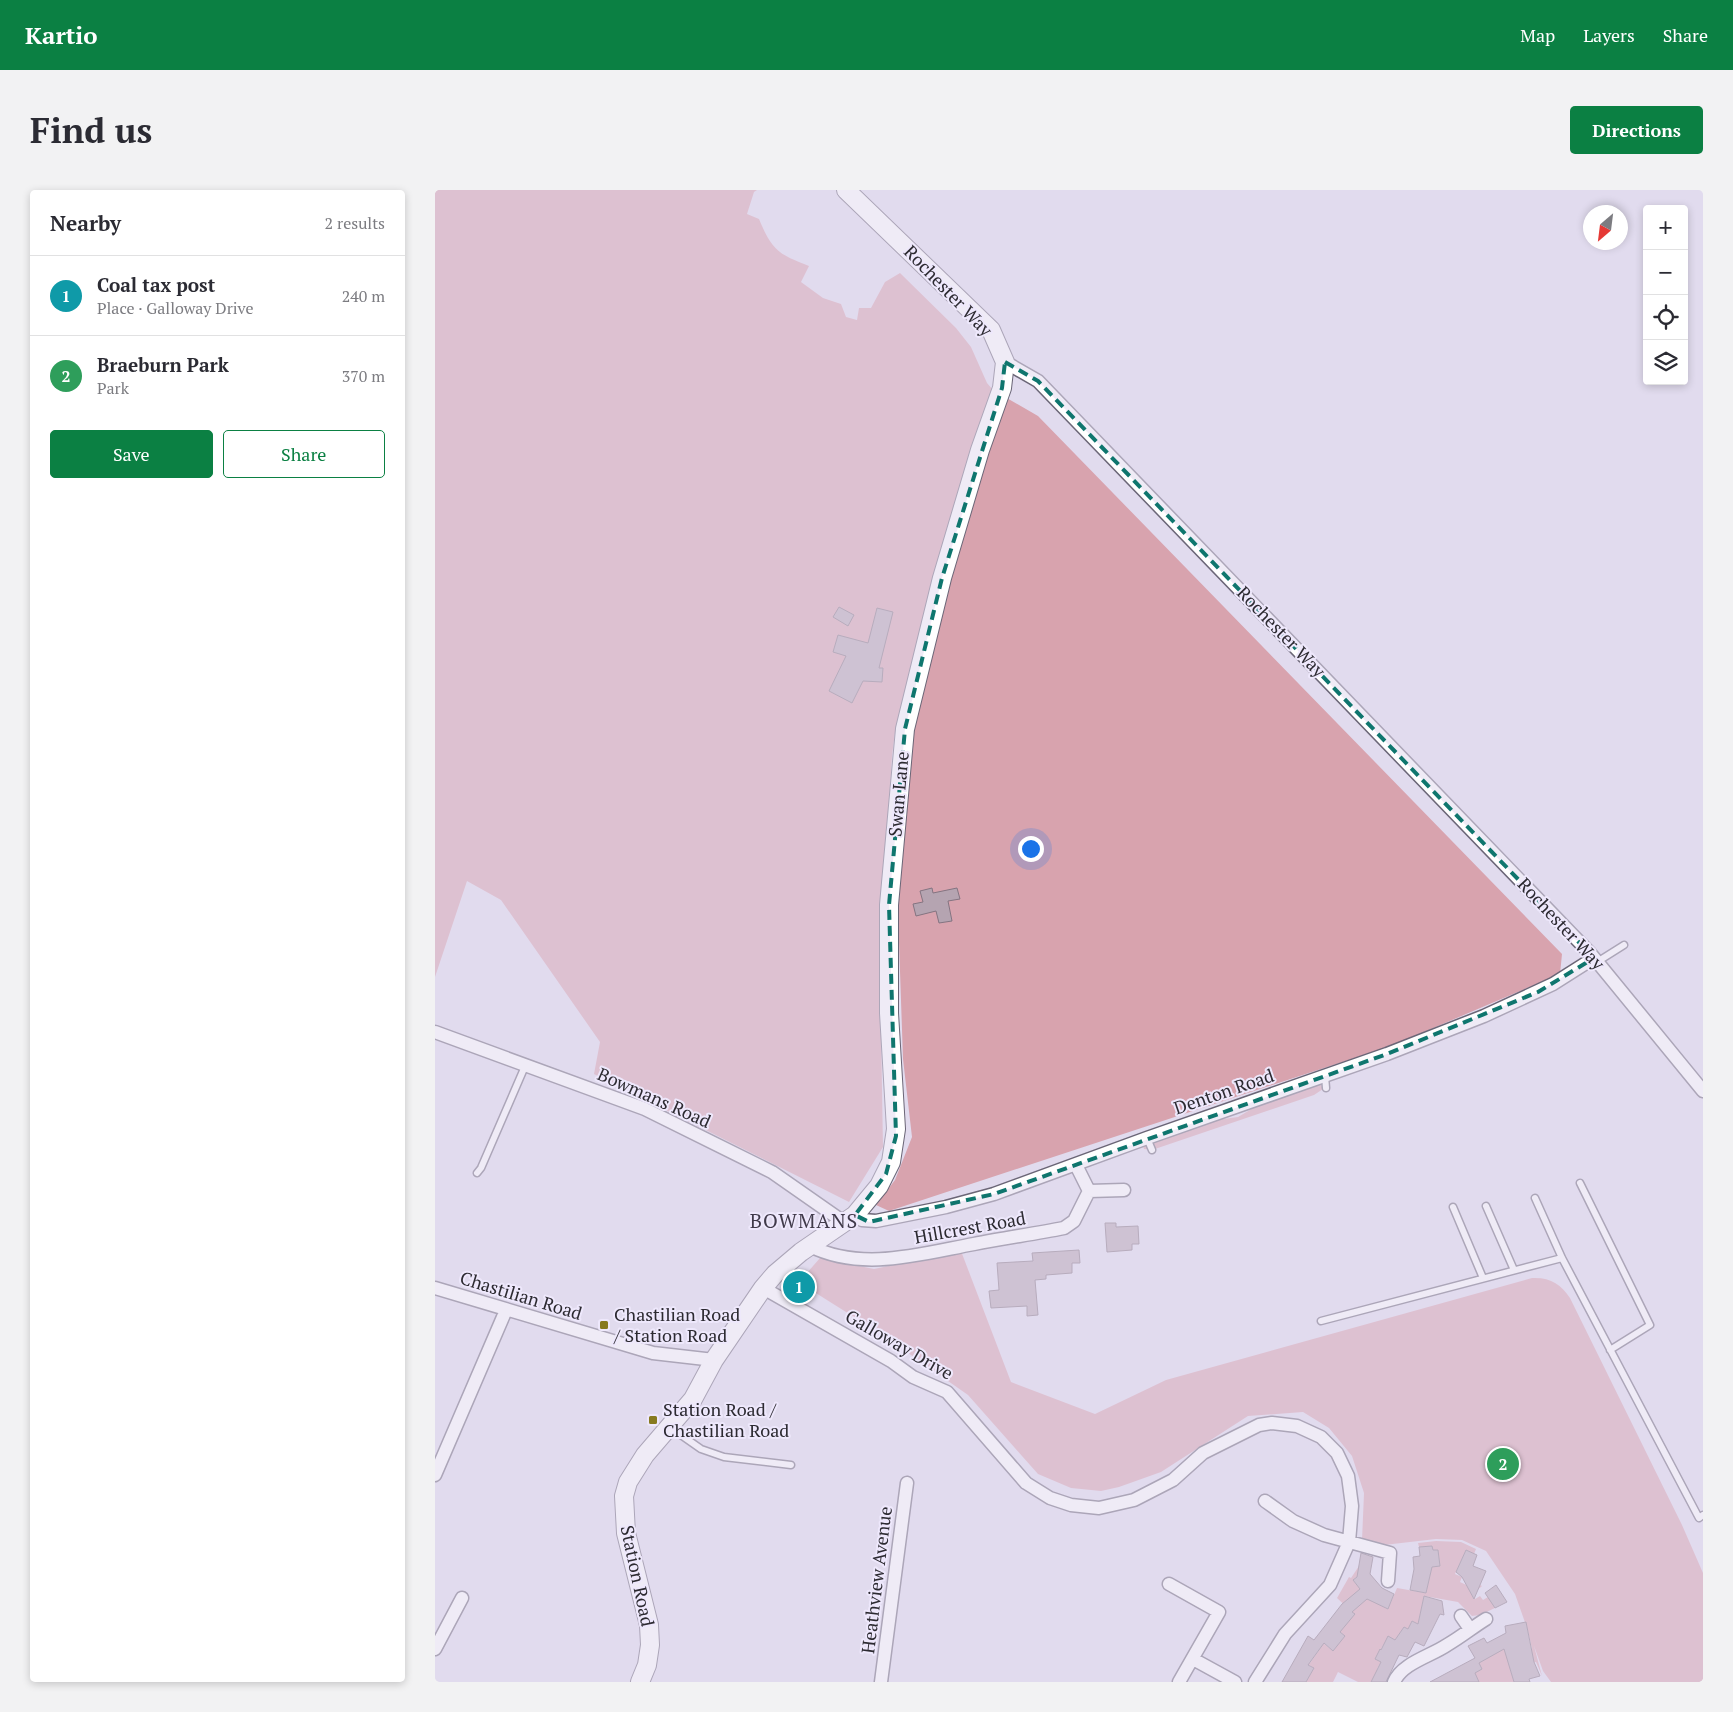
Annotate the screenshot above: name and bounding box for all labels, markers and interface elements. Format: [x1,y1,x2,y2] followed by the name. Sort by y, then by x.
[25,19,98,51] text: Kartio
[1520,23,1555,47] text: Map
[1583,23,1635,47] text: Layers
[1663,23,1708,47] text: Share
[1570,106,1703,154] button: Directions
[30,107,152,153] text: Find us
[1583,205,1628,250] north arrow
[1643,205,1688,385] map controls
[1643,205,1688,250] button: +
[50,209,121,237] text: Nearby
[325,212,385,234] text: 2 results
[899,240,999,342] street label: Rochester Way
[1643,250,1688,295] button: −
[97,272,215,297] text: Coal tax post
[61,285,71,307] text: 1
[342,285,385,307] text: 240 m
[1643,295,1688,340] button: locate
[97,297,254,319] text: Place · Galloway Drive
[1643,340,1688,385] button: layers
[97,352,229,377] text: Braeburn Park
[61,365,71,387] text: 2
[342,365,385,387] text: 370 m
[97,377,129,399] text: Park
[50,430,213,478] button: Save
[223,430,385,478] button: Share
[1232,581,1332,683] street label: Rochester Way
[882,750,914,838] street label: Swan Lane
[1018,836,1044,862] your location
[1513,872,1611,975] street label: Rochester Way
[594,1061,715,1133] street label: Bowmans Road
[1170,1063,1277,1119] street label: Denton Road
[912,1205,1027,1249] street label: Hillcrest Road
[750,1207,858,1234] district label: BOWMANS
[457,1265,585,1325] street label: Chastilian Road
[783,1268,815,1306] pin: 1
[613,1302,740,1347] place label: Chastilian Road / Station Road
[841,1304,958,1385] street label: Galloway Drive
[598,1319,610,1331] marker: Chastilian Road / Station Road
[663,1397,789,1442] place label: Station Road / Chastilian Road
[647,1414,659,1426] marker: Station Road / Chastilian Road
[1487,1445,1519,1483] pin: 2
[855,1505,897,1655] street label: Heathview Avenue
[616,1523,660,1629] street label: Station Road

